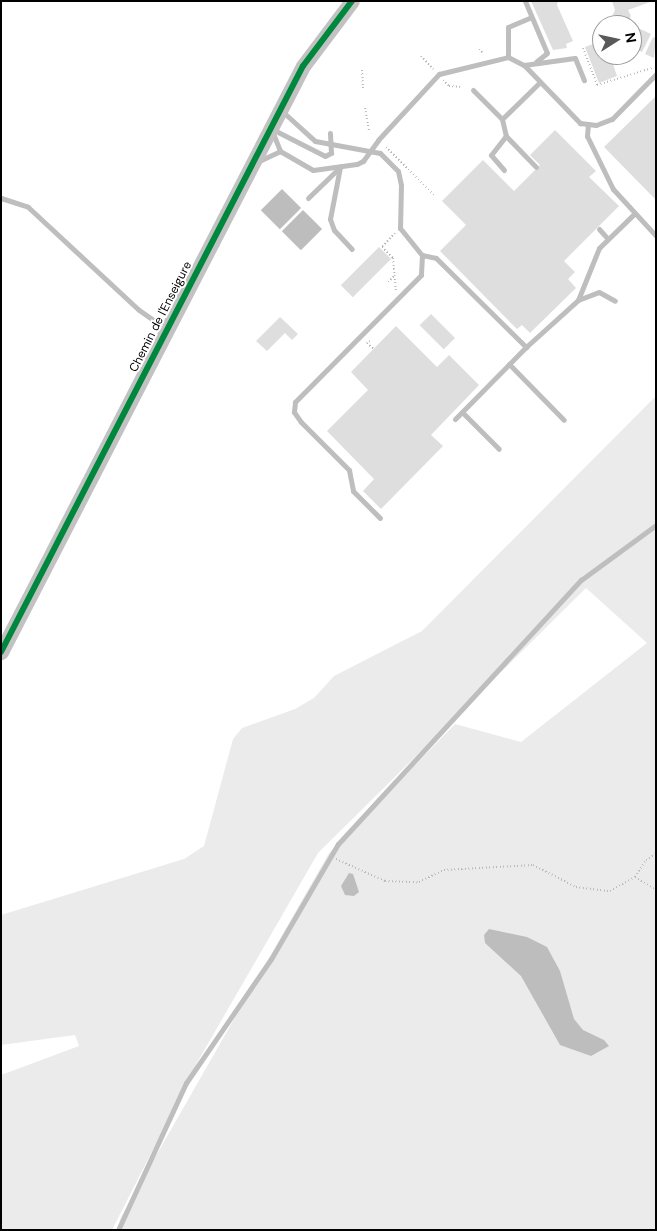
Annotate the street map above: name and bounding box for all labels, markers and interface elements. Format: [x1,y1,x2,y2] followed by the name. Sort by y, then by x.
[592,15,642,65] north arrow
[621,31,641,44] text: N
[127,259,195,375] street label: Chemin de l'Enseigure

